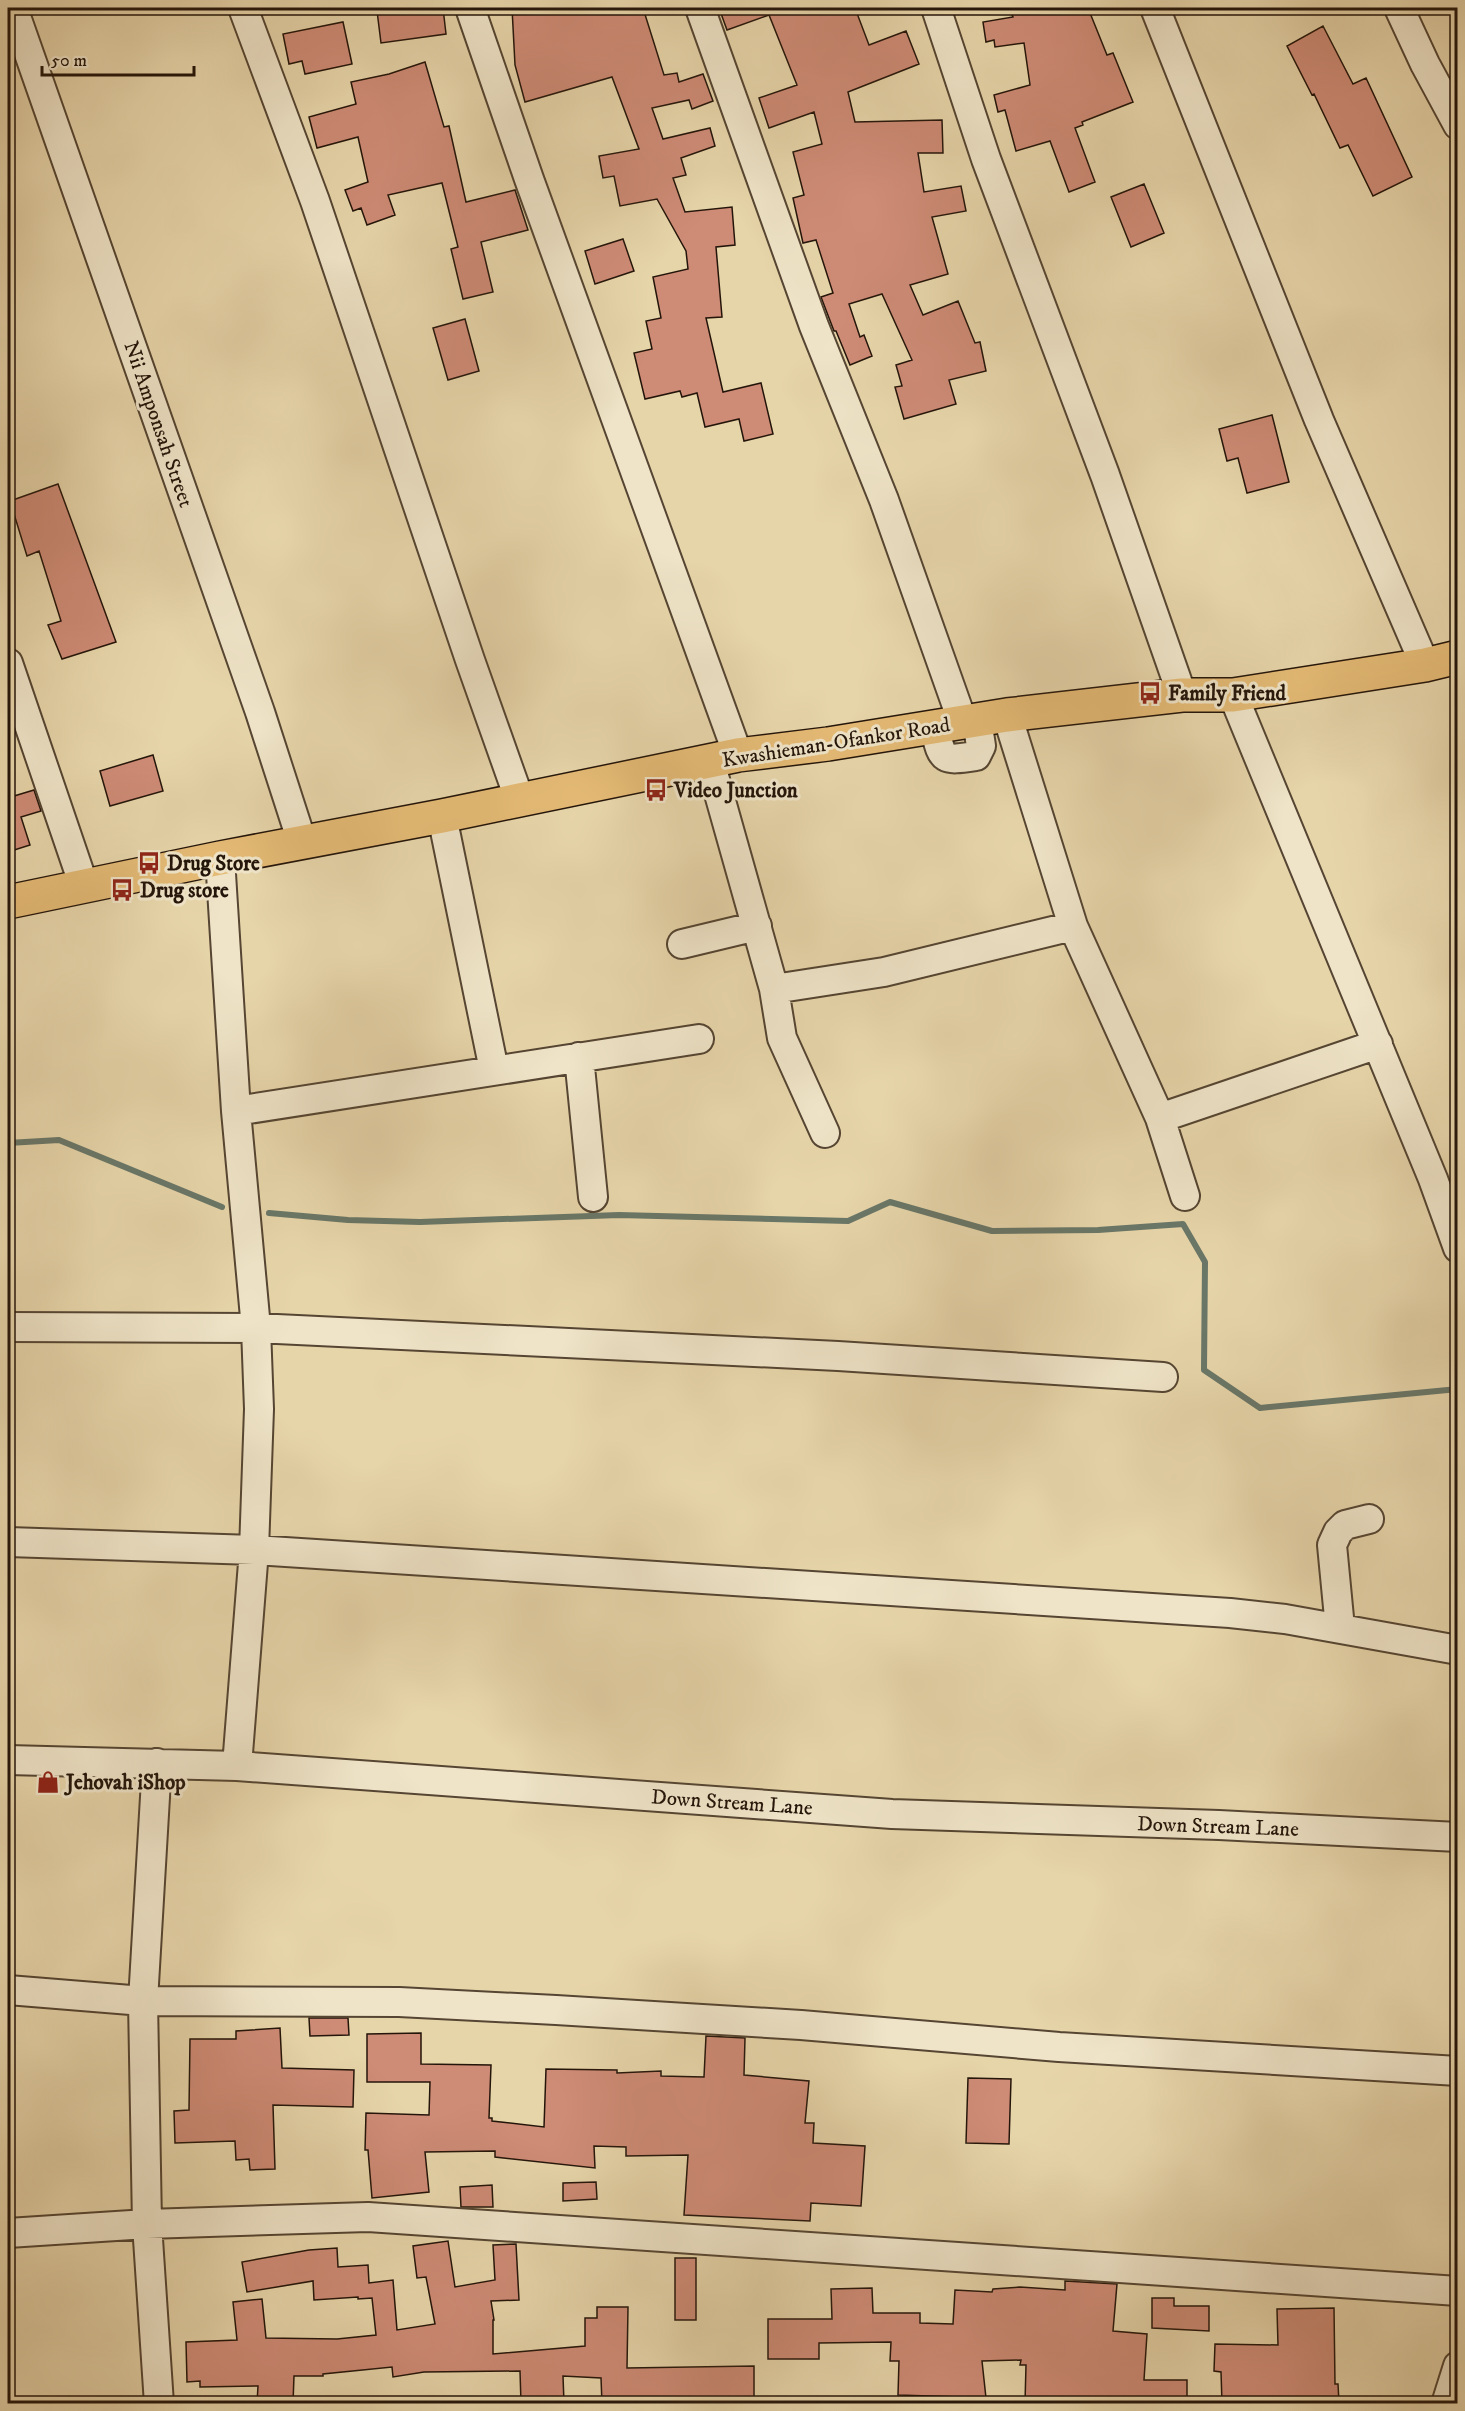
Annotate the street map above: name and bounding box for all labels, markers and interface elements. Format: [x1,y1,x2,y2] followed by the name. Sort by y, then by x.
[42,39,194,77] scale bar
[51,50,87,72] text: 50 m
[117,338,199,511] street label: Nii Amponsah Street
[1137,680,1163,706] bus stop icon: Family Friend
[1168,681,1287,707] place label: Family Friend
[720,712,952,774] street label: Kwashieman-Ofankor Road
[643,777,669,803] bus stop icon: Video Junction
[673,778,799,804] place label: Video Junction
[136,850,162,876] bus stop icon: Drug Store
[167,851,260,877] place label: Drug Store
[109,877,135,903] bus stop icon: Drug store
[140,878,229,904] place label: Drug store
[35,1769,61,1795] shop icon: Jehovah iShop
[64,1770,186,1796] place label: Jehovah iShop
[650,1784,814,1822] street label: Down Stream Lane
[1137,1811,1300,1843] street label: Down Stream Lane

